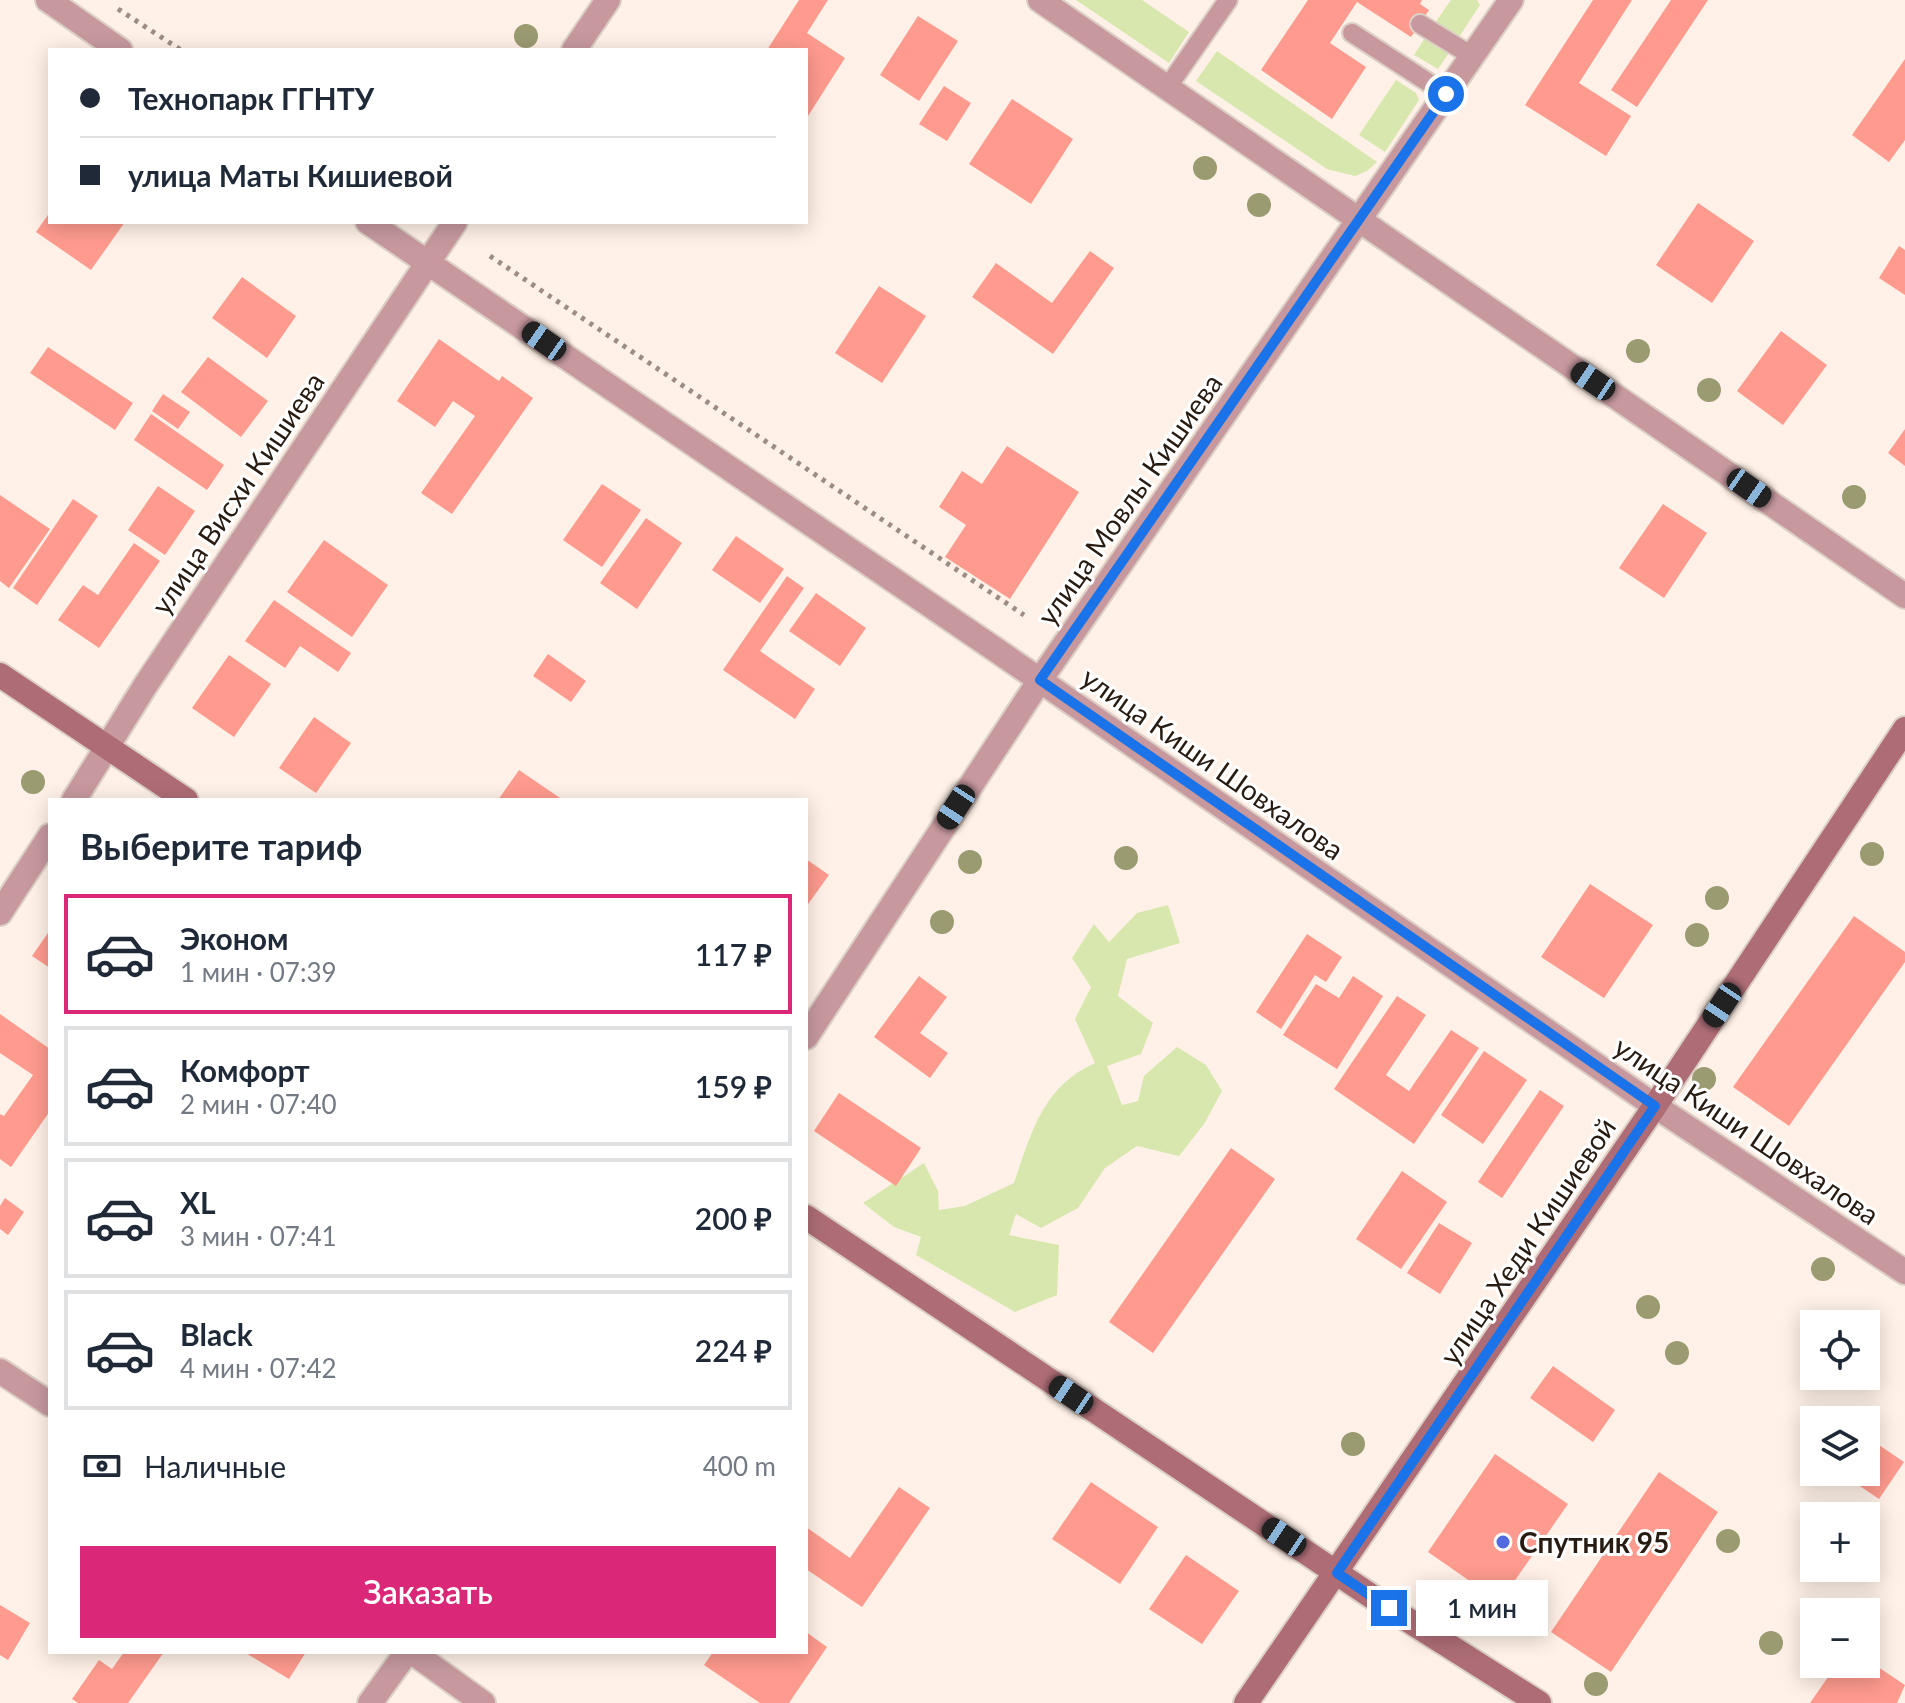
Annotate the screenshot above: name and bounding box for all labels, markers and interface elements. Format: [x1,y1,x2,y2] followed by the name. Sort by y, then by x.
[1428,76,1464,112] route start
[128,80,374,116] text: Технопарк ГГНТУ
[128,157,453,193] text: улица Маты Кишиевой
[517,317,571,365] car
[1566,358,1620,404] car
[143,366,331,620] street label: улица Висхи Кишиева
[1029,367,1229,631] street label: улица Мовлы Кишиева
[1722,464,1776,512] car
[1076,660,1350,866] street label: улица Киши Шовхалова
[933,780,979,834] car
[80,824,362,868] text: Выберите тариф
[84,918,156,990] icon: car
[180,920,289,956] text: Эконом
[695,936,772,972] text: 117 ₽
[180,956,337,988] text: 1 мин · 07:39
[1699,978,1745,1032] car
[1608,1029,1886,1231] street label: улица Киши Шовхалова
[84,1050,156,1122] icon: car
[180,1052,310,1088] text: Комфорт
[695,1068,772,1104] text: 159 ₽
[180,1088,337,1120] text: 2 мин · 07:40
[1432,1111,1622,1371] street label: улица Хеди Кишиевой
[84,1182,156,1254] icon: car
[180,1184,216,1220] text: XL
[695,1200,772,1236] text: 200 ₽
[180,1220,337,1252] text: 3 мин · 07:41
[1800,1310,1880,1678] map controls
[1800,1310,1880,1390] button: locate
[84,1314,156,1386] icon: car
[180,1316,253,1352] text: Black
[695,1332,772,1368] text: 224 ₽
[180,1352,337,1384] text: 4 мин · 07:42
[1044,1372,1098,1418] car
[1800,1406,1880,1486] button: layers
[80,1444,124,1488] icon: cash
[144,1448,286,1484] text: Наличные
[703,1450,776,1482] text: 400 m
[1800,1502,1880,1582] button: +
[1257,1514,1311,1560] car
[1519,1525,1669,1559] place label: Спутник 95
[1494,1533,1512,1551] marker: Спутник 95
[80,1546,776,1638] button: Заказать
[1417,1580,1549,1636] callout: 1 мин
[1371,1590,1407,1626] route end
[1447,1592,1517,1624] text: 1 мин
[1800,1598,1880,1678] button: −

